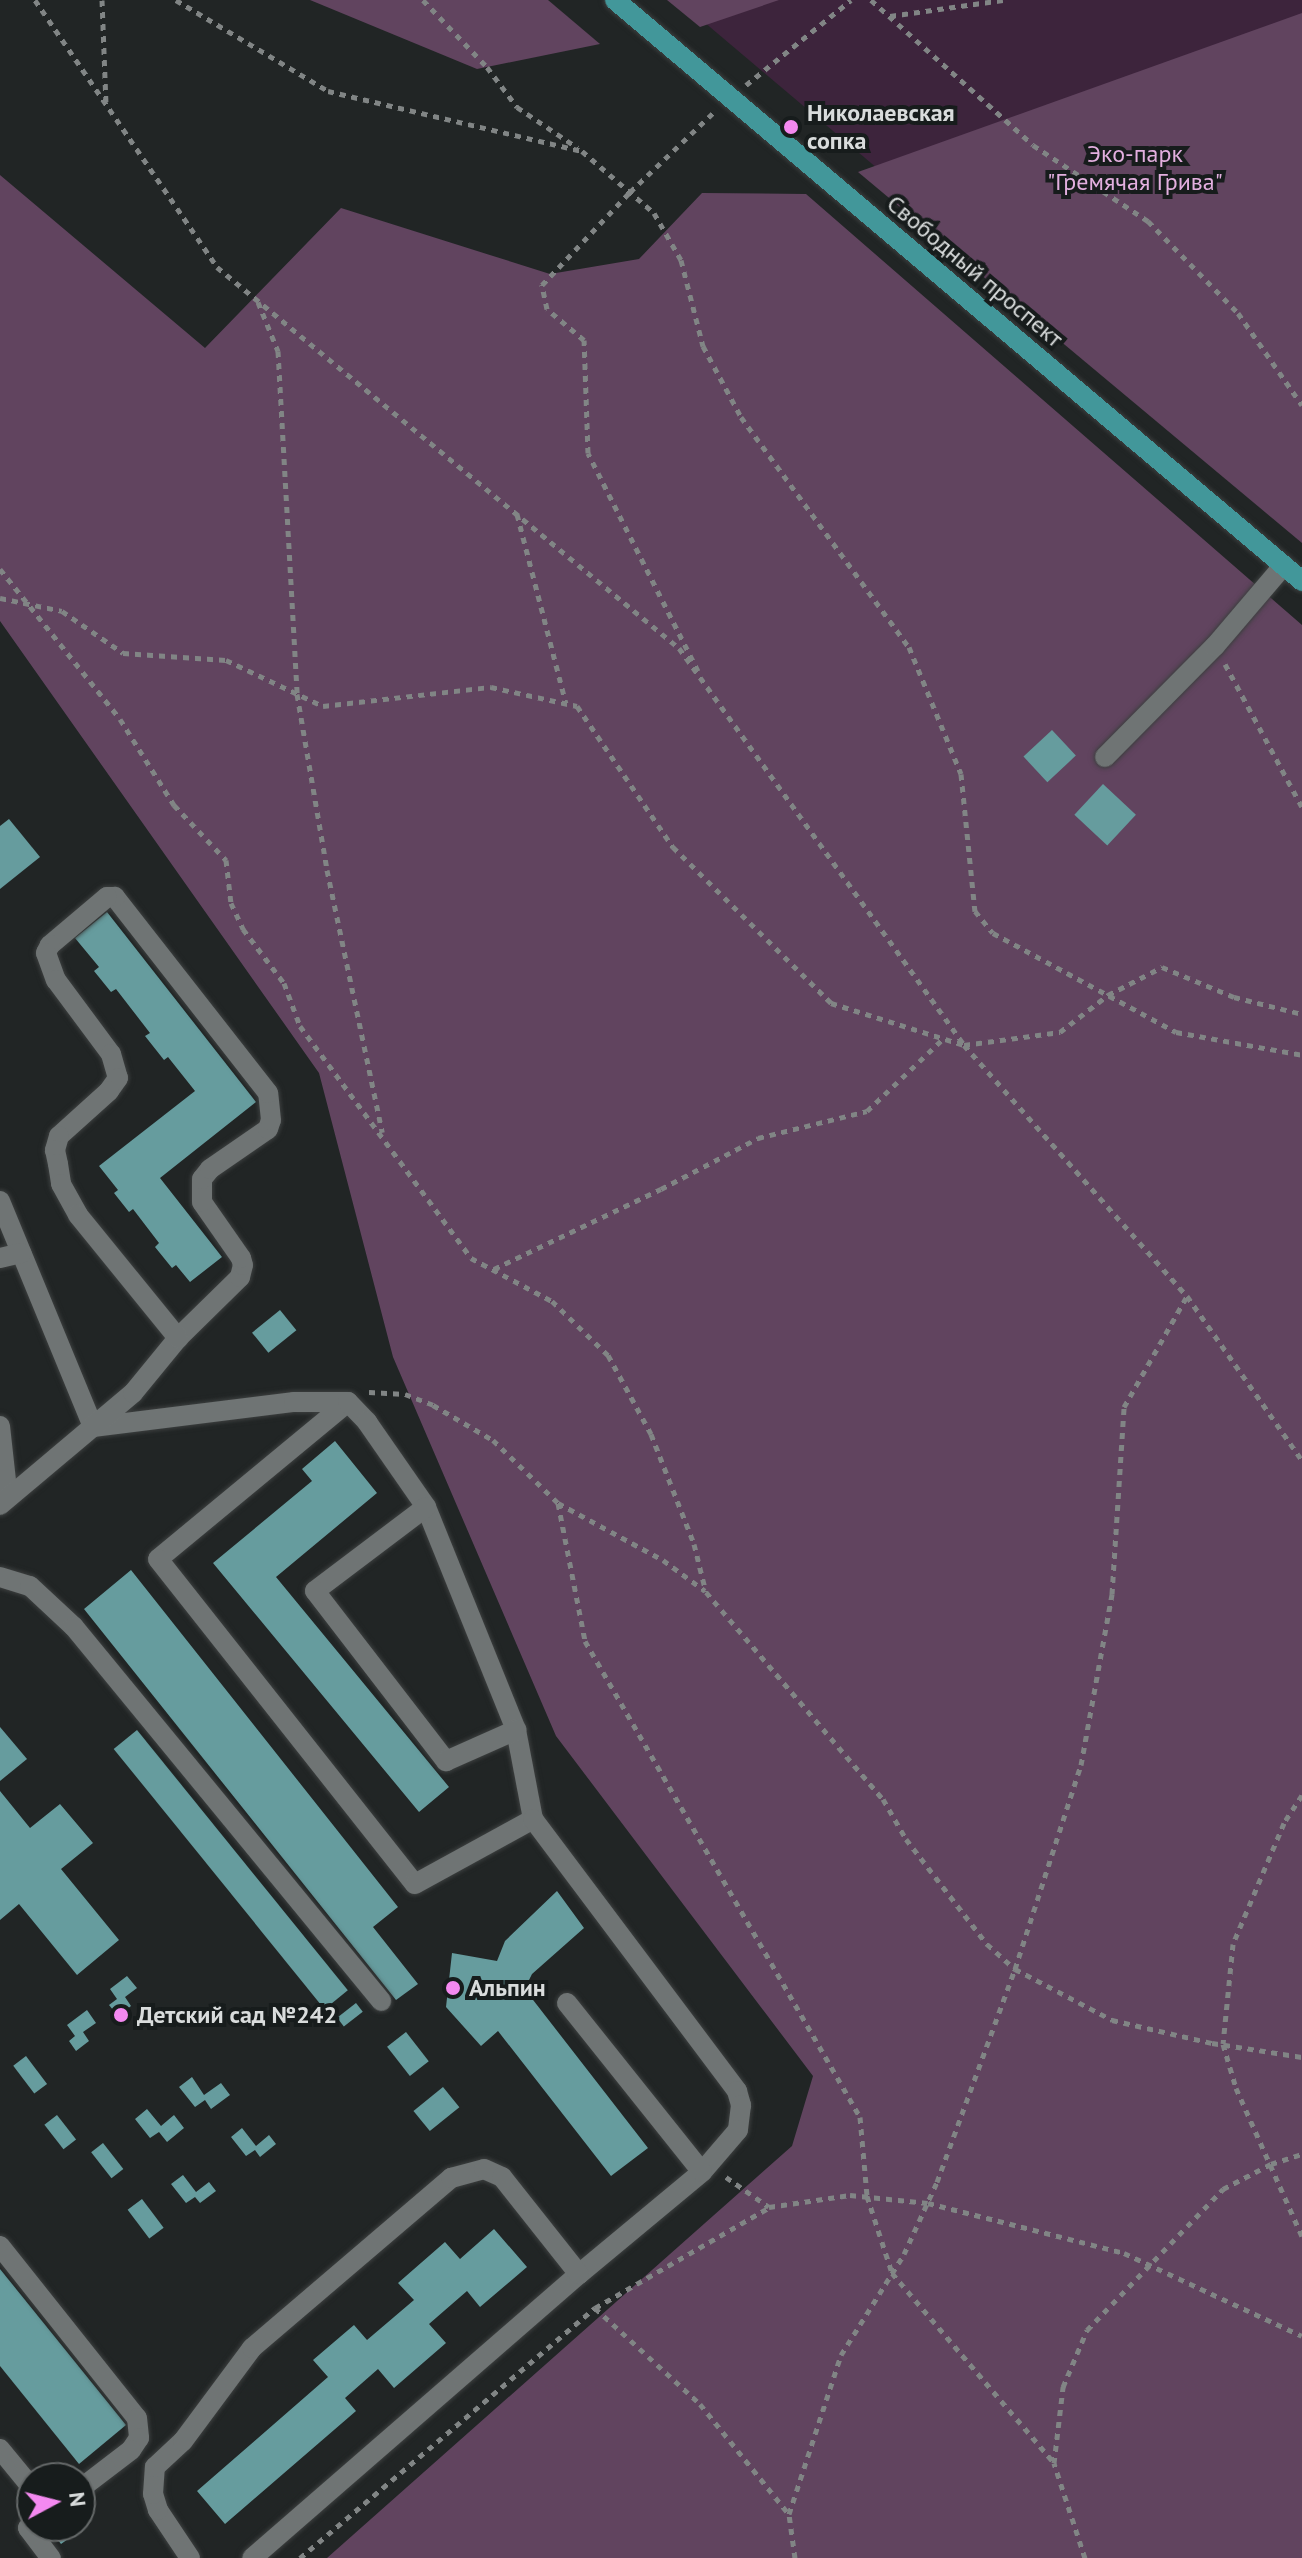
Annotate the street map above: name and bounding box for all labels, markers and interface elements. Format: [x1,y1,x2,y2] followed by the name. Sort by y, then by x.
[807,99,955,155] place label: Николаевская сопка
[782,118,800,136] marker: Николаевская сопка
[1047,140,1223,196] park label: Эко-парк "Гремячая Грива"
[881,189,1069,353] street label: Свободный проспект
[469,1974,546,2002] place label: Альпин
[444,1979,462,1997] marker: Альпин
[137,2001,337,2029] place label: Детский сад №242
[112,2006,130,2024] marker: Детский сад №242
[16,2462,96,2542] north arrow
[63,2490,93,2508] text: N

